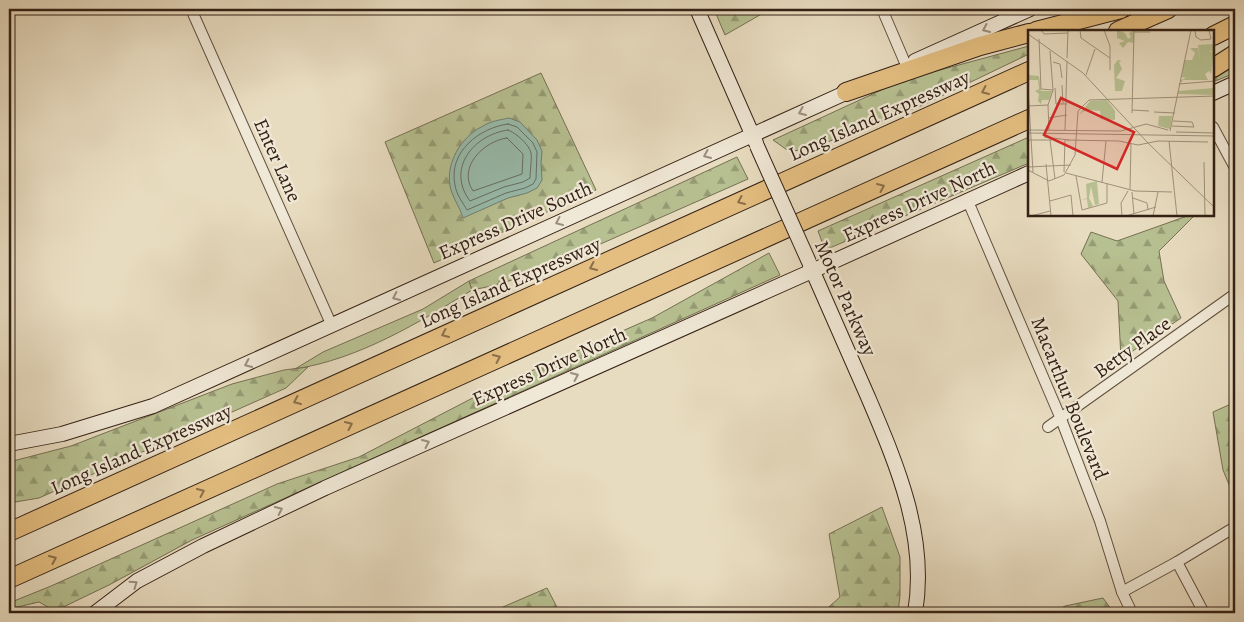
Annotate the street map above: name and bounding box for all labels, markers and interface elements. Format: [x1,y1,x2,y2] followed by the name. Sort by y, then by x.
[982,22,991,33] one-way arrow
[1028,30,1214,216] inset map
[784,63,975,168] street label: Long Island Expressway
[981,85,990,96] one-way arrow
[798,106,806,116] one-way arrow
[247,114,308,206] street label: Enter Lane
[703,149,712,160] one-way arrow
[838,154,1000,249] street label: Express Drive North
[434,174,597,266] street label: Express Drive South
[876,182,885,193] one-way arrow
[737,194,746,205] one-way arrow
[555,216,564,226] one-way arrow
[415,230,606,335] street label: Long Island Expressway
[808,236,884,361] street label: Motor Parkway
[589,261,598,272] one-way arrow
[392,291,401,301] one-way arrow
[1088,310,1176,385] street label: Betty Place
[1025,313,1115,484] street label: Macarthur Boulevard
[468,320,631,413] street label: Express Drive North
[441,328,450,338] one-way arrow
[492,354,501,365] one-way arrow
[244,358,253,369] one-way arrow
[570,372,579,383] one-way arrow
[293,395,302,406] one-way arrow
[46,397,237,502] street label: Long Island Expressway
[344,420,353,431] one-way arrow
[421,438,430,449] one-way arrow
[196,488,205,498] one-way arrow
[274,506,283,516] one-way arrow
[48,555,57,565] one-way arrow
[128,581,138,590] one-way arrow

